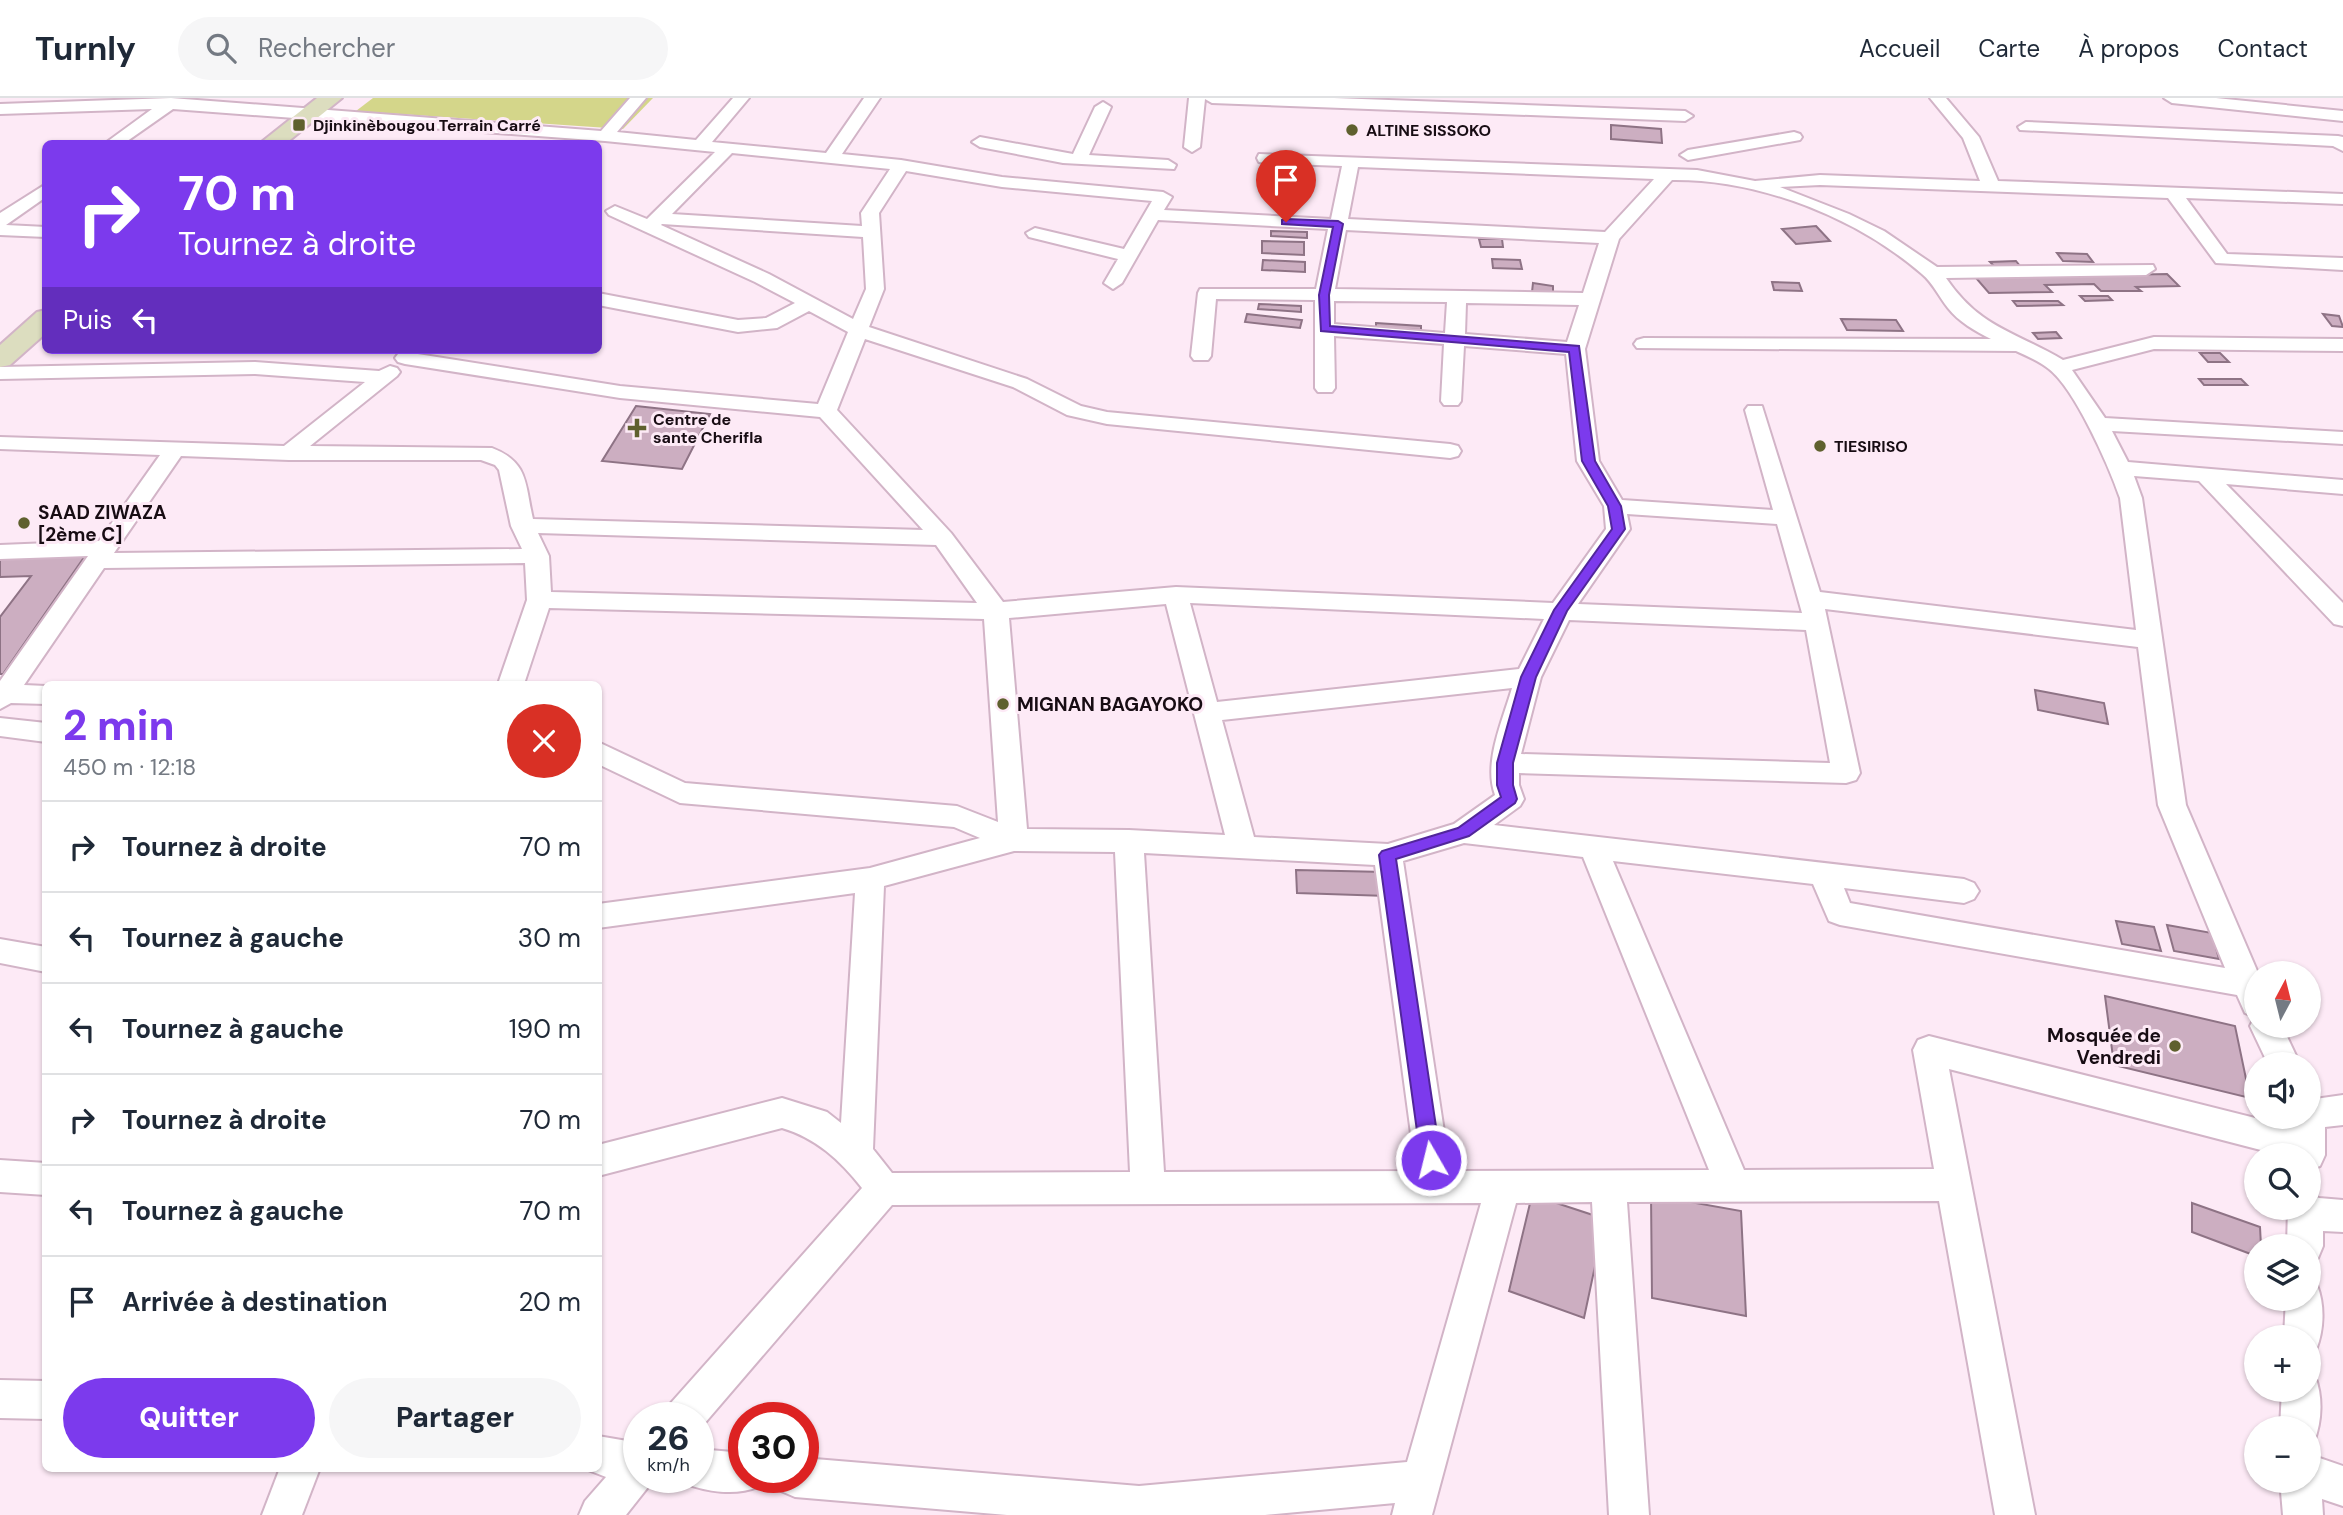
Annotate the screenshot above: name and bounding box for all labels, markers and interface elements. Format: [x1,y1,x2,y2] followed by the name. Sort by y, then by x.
[178,17,668,80] search box
[35,27,136,70] text: Turnly
[202,29,240,67] icon: search
[258,31,395,65] text: Rechercher
[1859,33,1940,64] text: Accueil
[1978,33,2040,64] text: Carte
[2078,33,2180,64] text: À propos
[2218,33,2308,64] text: Contact
[313,115,541,136] place label: Djinkinèbougou Terrain Carré
[291,117,307,133] marker: Djinkinèbougou Terrain Carré
[1366,120,1491,141] place label: ALTINE SISSOKO
[1344,122,1360,138] marker: ALTINE SISSOKO
[1256,150,1316,222] pin
[178,161,296,225] text: 70 m
[1267,161,1305,199] icon: arrive
[63,168,154,259] icon: right
[178,223,416,265] text: Tournez à droite
[126,301,164,339] icon: left
[63,303,112,337] text: Puis
[653,409,763,448] place label: Centre de sante Cherifla
[627,418,647,438] marker: Centre de sante Cherifla
[1834,436,1908,457] place label: TIESIRISO
[1812,438,1828,454] marker: TIESIRISO
[38,500,167,547] place label: SAAD ZIWAZA [2ème C]
[16,515,32,531] marker: SAAD ZIWAZA [2ème C]
[1017,692,1203,717] place label: MIGNAN BAGAYOKO
[995,696,1011,712] marker: MIGNAN BAGAYOKO
[63,698,174,753] text: 2 min
[507,704,581,778] button: close
[63,752,196,782] text: 450 m · 12:18
[63,828,101,866] icon: right
[122,830,327,864] text: Tournez à droite
[520,830,581,864] text: 70 m
[63,919,101,957] icon: left
[122,921,344,955] text: Tournez à gauche
[518,921,581,955] text: 30 m
[2244,961,2320,1038] north arrow
[2244,961,2321,1493] map controls
[63,1010,101,1048] icon: left
[122,1012,344,1046] text: Tournez à gauche
[509,1012,581,1046] text: 190 m
[2047,1023,2161,1070] place label: Mosquée de Vendredi
[2167,1038,2183,1054] marker: Mosquée de Vendredi
[2244,1052,2321,1129] button: sound
[63,1101,101,1139] icon: right
[122,1103,327,1137] text: Tournez à droite
[520,1103,581,1137] text: 70 m
[1394,1123,1468,1197] position arrow
[2244,1143,2321,1220] button: search
[63,1192,101,1230] icon: left
[122,1194,344,1228] text: Tournez à gauche
[520,1194,581,1228] text: 70 m
[2244,1234,2321,1311] button: layers
[63,1283,101,1321] icon: arrive
[122,1285,388,1319] text: Arrivée à destination
[518,1285,581,1319] text: 20 m
[2244,1325,2321,1402] button: +
[63,1378,315,1458] button: Quitter
[329,1378,581,1458] button: Partager
[728,1402,819,1493] speed limit sign: 30
[647,1415,690,1461] text: 26
[2244,1416,2321,1493] button: −
[647,1453,690,1477] text: km/h

